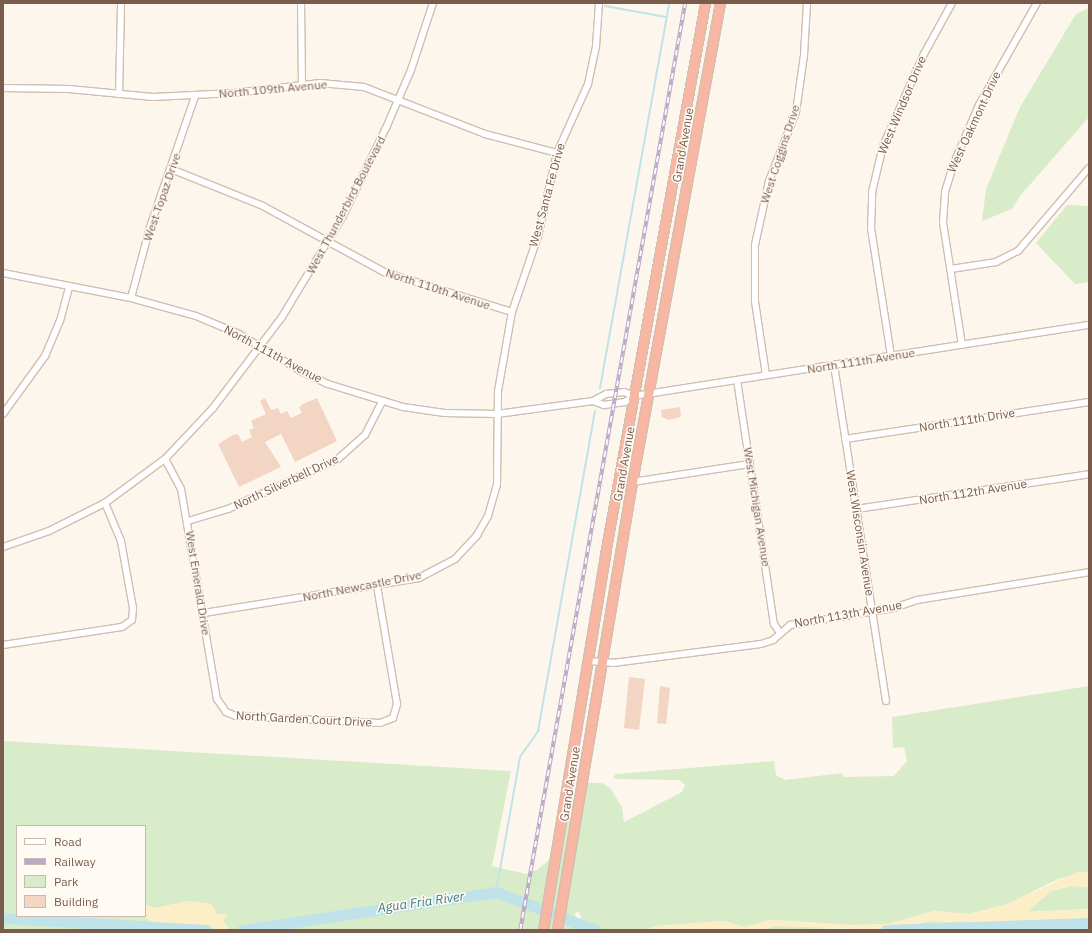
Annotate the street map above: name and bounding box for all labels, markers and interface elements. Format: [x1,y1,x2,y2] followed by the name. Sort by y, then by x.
[875,54,929,156] street label: West Windsor Drive
[944,69,1004,175] street label: West Oakmont Drive
[218,77,328,101] street label: North 109th Avenue
[757,103,803,205] street label: West Coggins Drive
[669,106,697,184] street label: Grand Avenue
[304,134,388,276] street label: West Thunderbird Boulevard
[526,141,568,249] street label: West Santa Fe Drive
[140,151,184,243] street label: West Topaz Drive
[384,265,492,313] street label: North 110th Avenue
[221,322,325,386] street label: North 111th Avenue
[806,345,916,377] street label: North 111th Avenue
[918,405,1016,435] street label: North 111th Drive
[610,425,638,503] street label: Grand Avenue
[740,446,774,568] street label: West Michigan Avenue
[231,451,341,513] street label: North Silverbell Drive
[843,469,877,597] street label: West Wisconsin Avenue
[918,476,1028,508] street label: North 112th Avenue
[183,530,213,636] street label: West Emerald Drive
[301,567,423,605] street label: North Newcastle Drive
[793,597,903,631] street label: North 113th Avenue
[236,708,372,730] street label: North Garden Court Drive
[557,745,583,823] street label: Grand Avenue
[16,825,146,917] legend
[54,834,82,849] text: Road
[54,854,96,869] text: Railway
[54,874,78,889] text: Park
[377,889,465,917] water label: Agua Fria River
[54,894,98,909] text: Building

